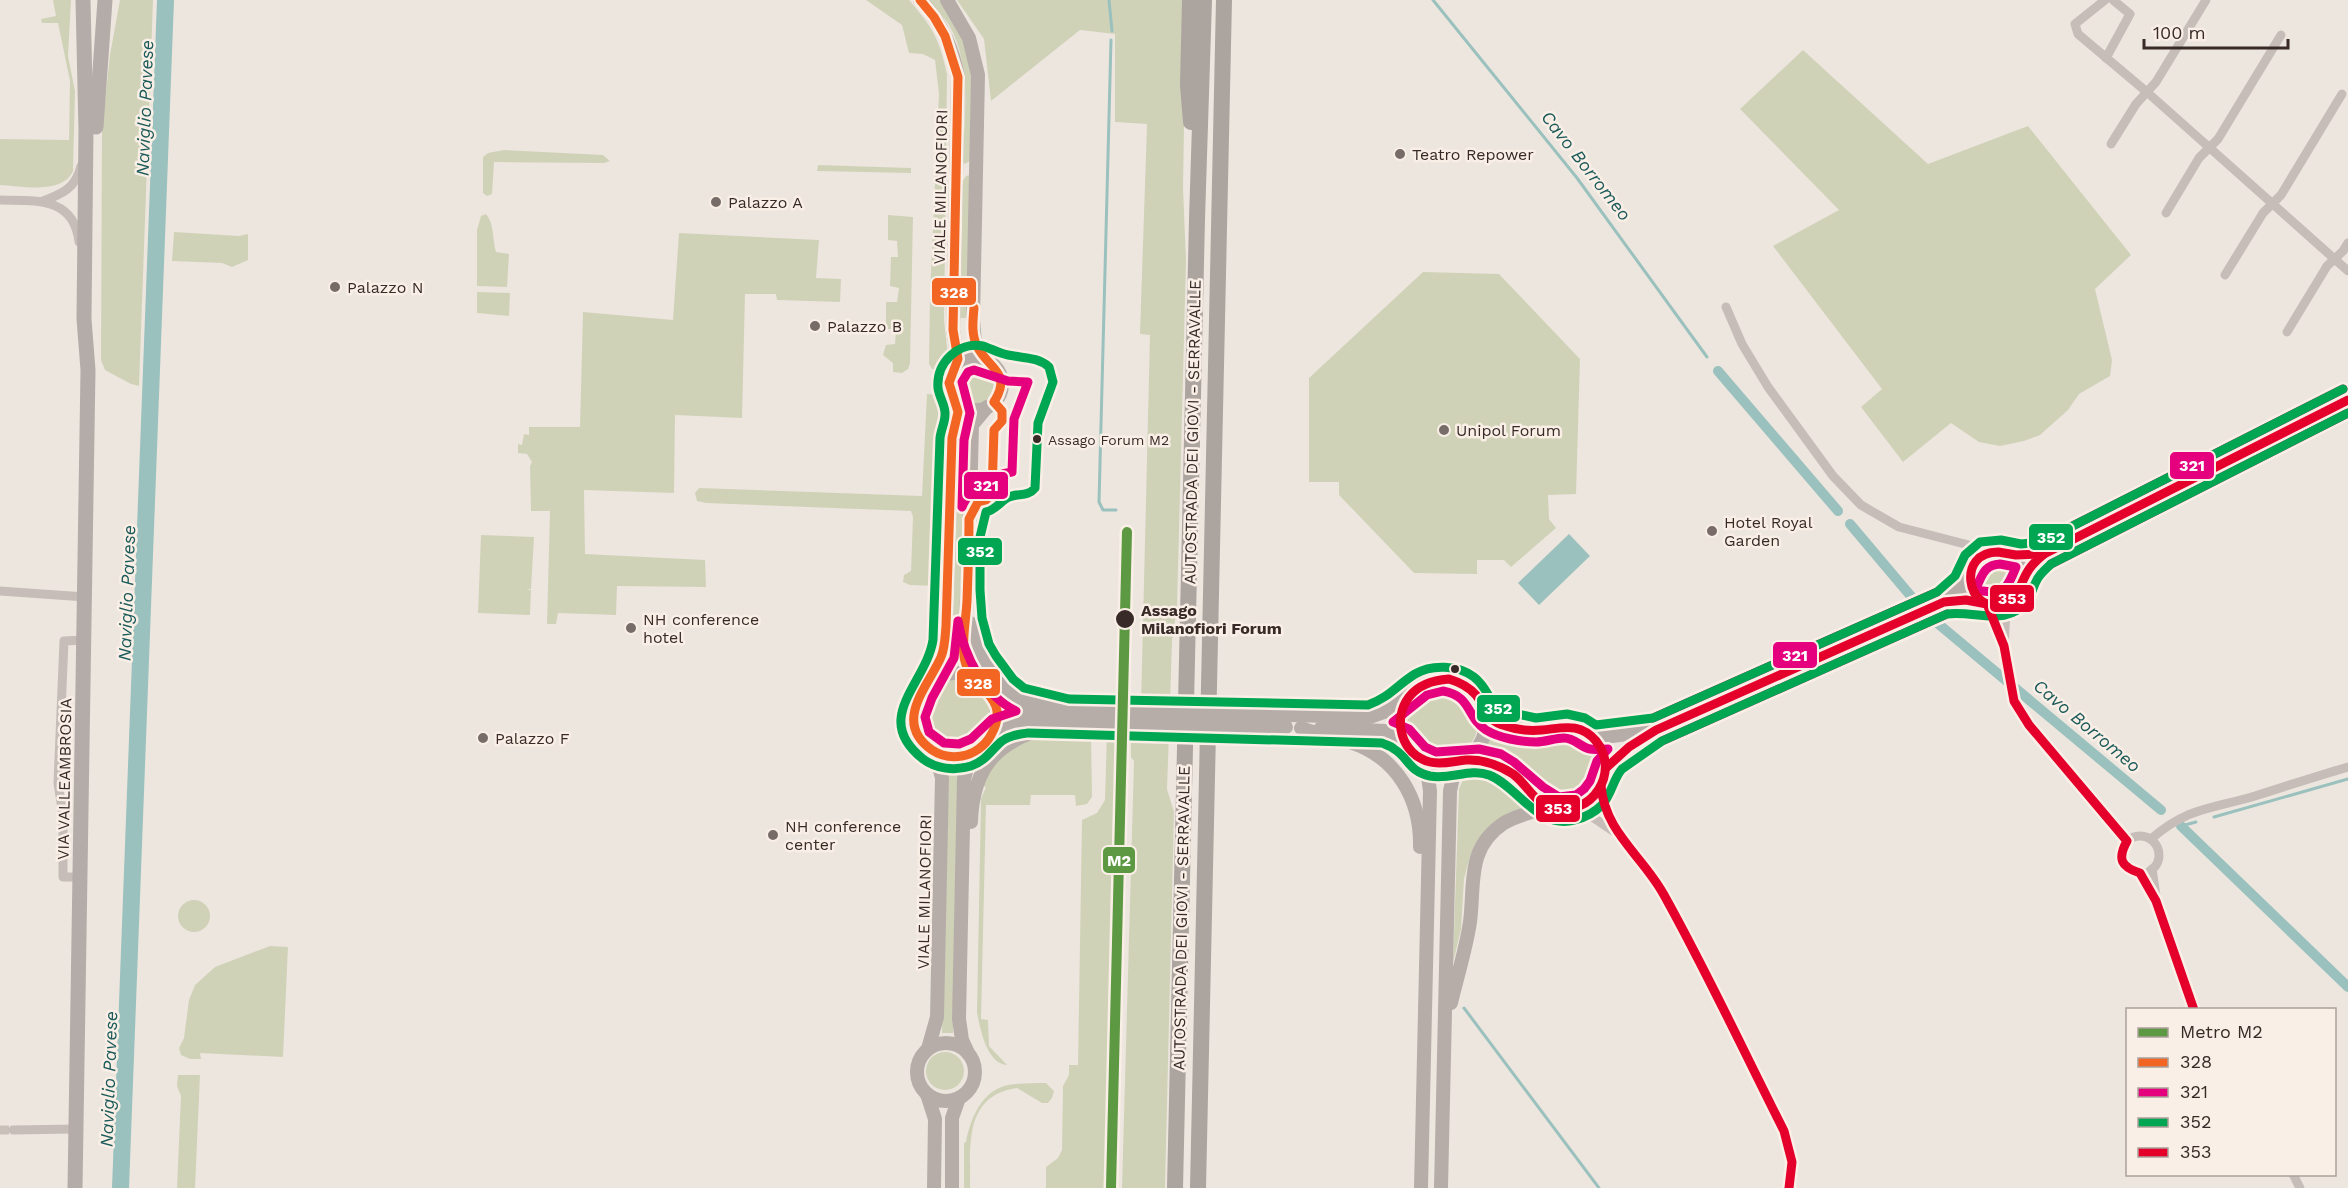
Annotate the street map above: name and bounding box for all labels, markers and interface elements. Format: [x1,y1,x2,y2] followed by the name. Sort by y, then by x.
[2144,12,2288,50] scale bar
[2153,22,2206,43] text: 100 m
[132,40,157,176] water label: Naviglio Pavese
[1537,107,1636,225] water label: Cavo Borromeo
[930,109,951,265] street label: VIALE MILANOFIORI
[1412,145,1534,164] place label: Teatro Repower
[1393,147,1407,161] marker: Teatro Repower
[728,193,803,212] place label: Palazzo A
[709,195,723,209] marker: Palazzo A
[931,277,977,306] line badge: 328
[347,278,424,297] place label: Palazzo N
[1180,279,1205,585] street label: AUTOSTRADA DEI GIOVI - SERRAVALLE
[328,280,342,294] marker: Palazzo N
[939,283,969,302] text: 328
[827,317,902,336] place label: Palazzo B
[808,319,822,333] marker: Palazzo B
[1456,421,1561,440] place label: Unipol Forum
[1437,423,1451,437] marker: Unipol Forum
[1048,432,1169,448] place label: Assago Forum M2
[1031,433,1043,445] marker: Assago Forum M2
[2169,451,2215,480] line badge: 321
[2179,456,2205,475] text: 321
[963,471,1009,500] line badge: 321
[973,476,999,495] text: 321
[1724,513,1813,550] place label: Hotel Royal Garden
[2028,523,2074,551] line badge: 352
[1705,524,1719,538] marker: Hotel Royal Garden
[114,525,139,661] water label: Naviglio Pavese
[2037,528,2065,547] text: 352
[957,537,1003,566] line badge: 352
[966,542,994,561] text: 352
[1989,584,2035,613] line badge: 353
[1998,589,2026,608] text: 353
[1141,601,1282,638] place label: Assago Milanofiori Forum
[1114,608,1136,630] marker: Assago Milanofiori Forum
[643,610,759,647] place label: NH conference hotel
[624,621,638,635] marker: NH conference hotel
[1772,641,1818,669] line badge: 321
[1782,646,1808,665] text: 321
[1449,663,1461,675] unlabelled marker
[956,668,1001,697] line badge: 328
[963,674,993,693] text: 328
[2029,675,2145,777] water label: Cavo Borromeo
[1476,694,1521,723] line badge: 352
[54,697,75,860] street label: VIA VALLEAMBROSIA
[1484,699,1512,718] text: 352
[495,729,570,748] place label: Palazzo F
[476,731,490,745] marker: Palazzo F
[1169,765,1194,1071] street label: AUTOSTRADA DEI GIOVI - SERRAVALLE
[1535,794,1581,823] line badge: 353
[1544,799,1572,818] text: 353
[914,814,935,970] street label: VIALE MILANOFIORI
[785,817,901,854] place label: NH conference center
[766,828,780,842] marker: NH conference center
[1102,846,1136,874] line badge: M2
[1107,851,1131,870] text: M2
[2126,1008,2336,1176] legend
[96,1011,121,1147] water label: Naviglio Pavese
[2180,1021,2263,1042] text: Metro M2
[2180,1051,2212,1072] text: 328
[2180,1081,2208,1102] text: 321
[2180,1111,2211,1132] text: 352
[2180,1141,2211,1162] text: 353

